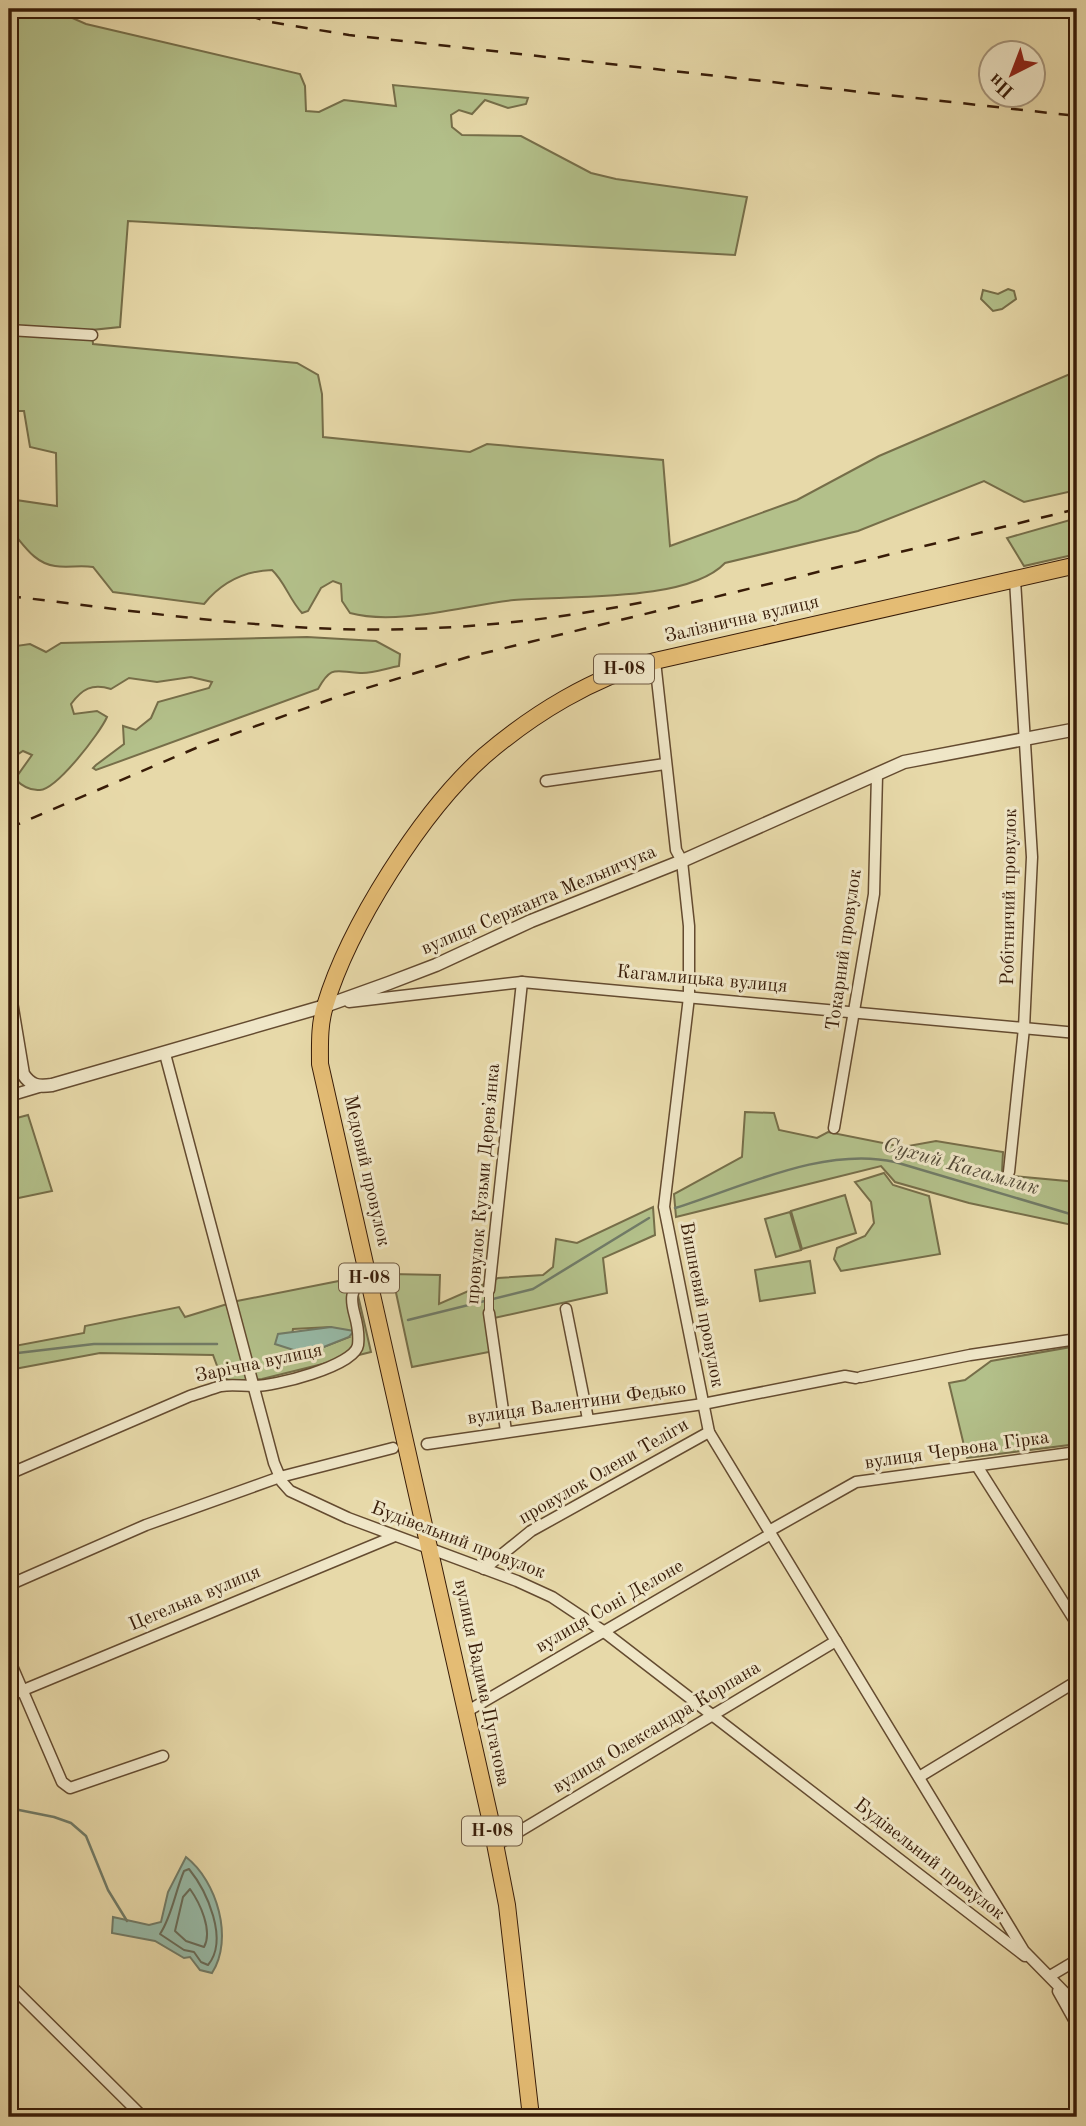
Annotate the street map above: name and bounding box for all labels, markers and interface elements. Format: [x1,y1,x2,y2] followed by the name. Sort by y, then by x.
[978,38,1048,108] north arrow
[986,69,1018,101] text: Пн
[663,593,821,647] street label: Залізнична вулиця
[594,654,654,684] road number: Н-08
[999,808,1021,986] street label: Робітничий провулок
[419,843,660,959] street label: вулиця Сержанта Мельничука
[824,868,866,1032] street label: Токарний провулок
[616,963,788,997] street label: Кагамлицька вулиця
[464,1062,504,1305] street label: провулок Кузьми Деревʼянка
[339,1094,393,1249] street label: Медовий провулок
[881,1135,1041,1199] water label: Сухий Кагамлик
[676,1221,726,1390] street label: Вишневий провулок
[339,1264,399,1293] road number: Н-08
[194,1341,324,1387] street label: Зарічна вулиця
[466,1379,688,1429] street label: вулиця Валентини Федько
[516,1416,692,1528] street label: провулок Олени Теліги
[864,1429,1051,1473] street label: вулиця Червона Гірка
[368,1499,548,1583] street label: Будівельний провулок
[533,1557,687,1657] street label: вулиця Соні Делоне
[127,1563,264,1635] street label: Цегельна вулиця
[450,1578,512,1789] street label: вулиця Вадима Пугачова
[550,1658,765,1798] street label: вулиця Олександра Корпана
[850,1796,1008,1925] street label: Будівельний провулок
[462,1816,522,1845] road number: Н-08

